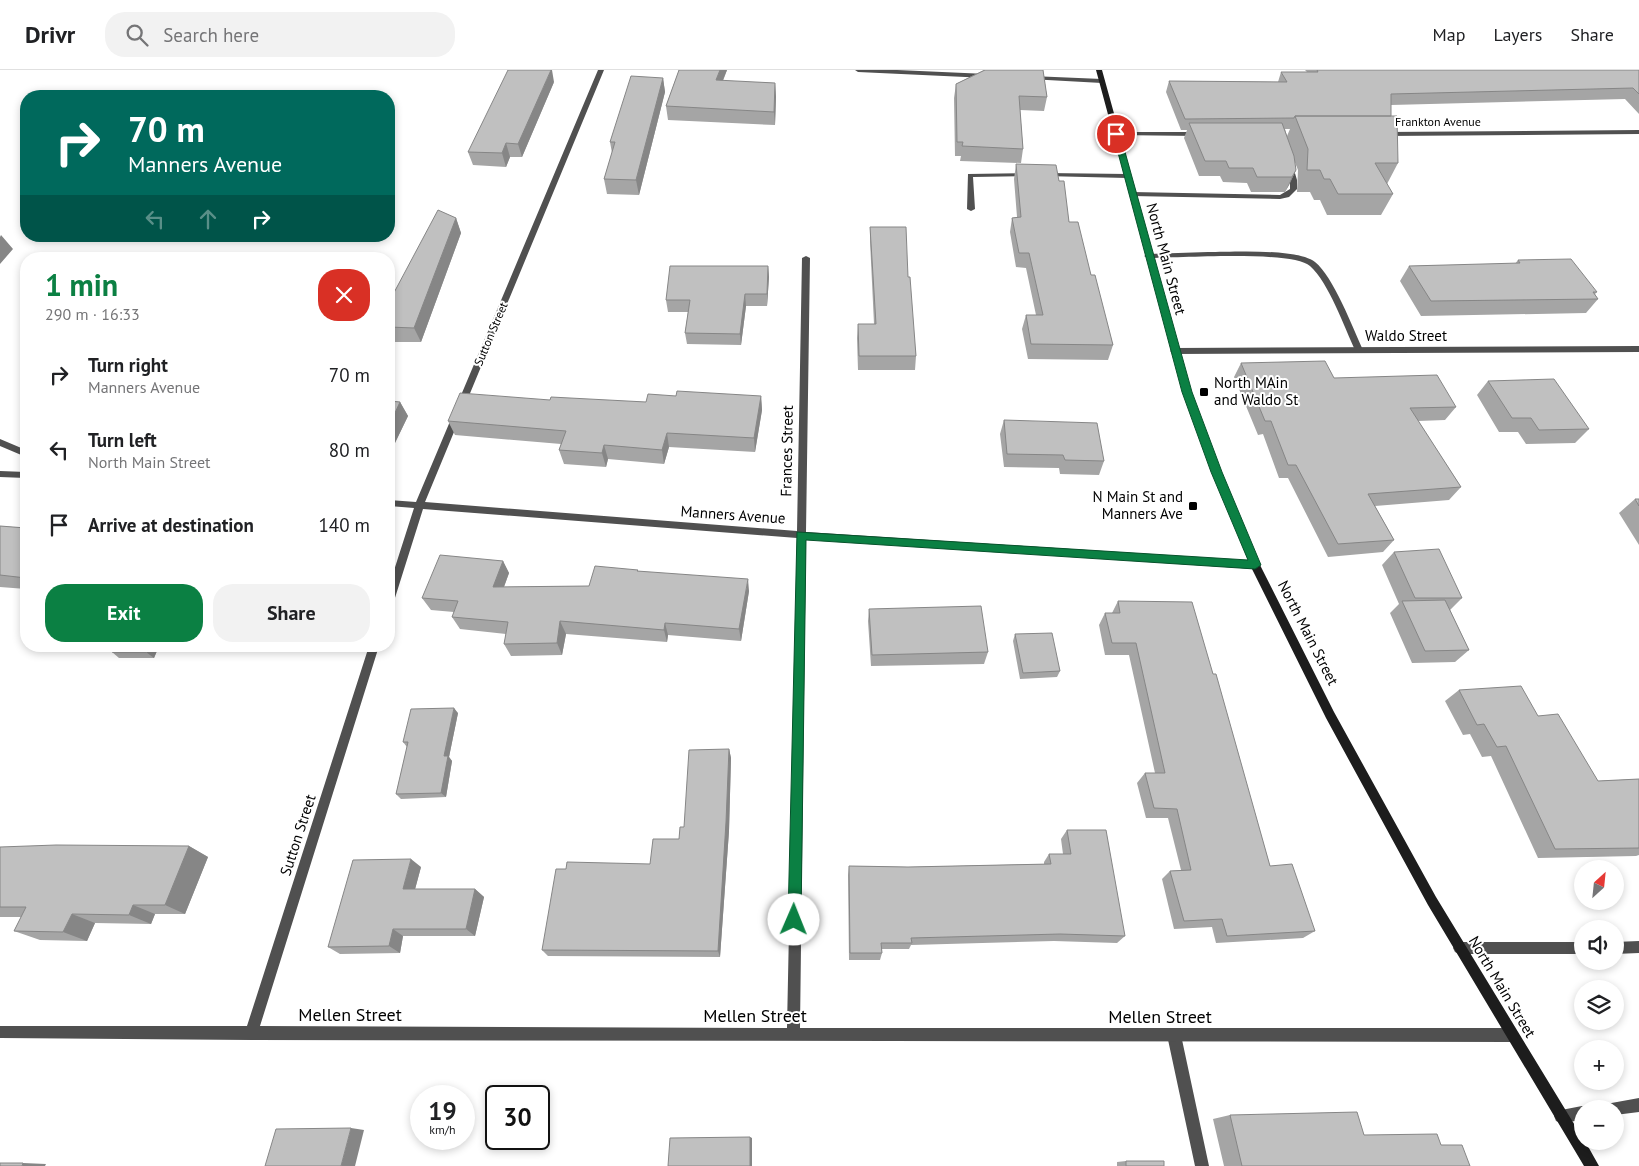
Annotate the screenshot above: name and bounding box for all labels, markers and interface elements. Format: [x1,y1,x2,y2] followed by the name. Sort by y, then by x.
[105,12,455,57] search box
[25,19,75,50] text: Drivr
[123,21,151,49] icon: search
[163,23,259,47] text: Search here
[1433,23,1465,46] text: Map
[1493,23,1542,46] text: Layers
[1570,23,1614,46] text: Share
[128,106,205,152] text: 70 m
[45,110,110,175] icon: right
[1095,113,1137,155] pin
[1395,114,1481,129] street label: Frankton Avenue
[1102,120,1130,148] icon: arrive
[128,150,282,178] text: Manners Avenue
[1142,201,1191,317] street label: North Main Street
[141,205,169,233] icon: left
[194,205,222,233] icon: ahead
[247,205,275,233] icon: right
[45,265,118,304] text: 1 min
[318,269,370,321] button: close
[470,300,511,368] street label: Sutton Street
[45,304,140,324] text: 290 m · 16:33
[1365,326,1447,345] street label: Waldo Street
[88,353,168,377] text: Turn right
[45,361,73,389] icon: right
[329,363,370,387] text: 70 m
[1214,373,1298,409] place label: North MAin and Waldo St
[88,377,200,397] text: Manners Avenue
[1198,386,1210,398] marker: North MAin and Waldo St
[776,405,797,497] street label: Frances Street
[88,428,157,452] text: Turn left
[45,436,73,464] icon: left
[329,438,370,462] text: 80 m
[88,452,210,472] text: North Main Street
[1093,487,1183,523] place label: N Main St and Manners Ave
[1187,500,1199,512] marker: N Main St and Manners Ave
[680,501,786,528] street label: Manners Avenue
[45,511,73,539] icon: arrive
[88,513,254,537] text: Arrive at destination
[318,513,370,537] text: 140 m
[1274,577,1343,688] street label: North Main Street
[45,584,203,642] button: Exit
[213,584,370,642] button: Share
[275,792,320,878] street label: Sutton Street
[1574,860,1624,910] north arrow
[1574,860,1624,1150] map controls
[767,893,819,945] position arrow
[1574,920,1624,970] button: sound
[1465,933,1540,1041] street label: North Main Street
[1574,980,1624,1030] button: layers
[298,1003,402,1026] street label: Mellen Street
[703,1004,807,1027] street label: Mellen Street
[1108,1005,1212,1028] street label: Mellen Street
[1574,1040,1624,1090] button: +
[485,1085,550,1150] speed limit sign: 30
[428,1095,457,1127] text: 19
[1574,1100,1624,1150] button: −
[429,1122,456,1137] text: km/h

